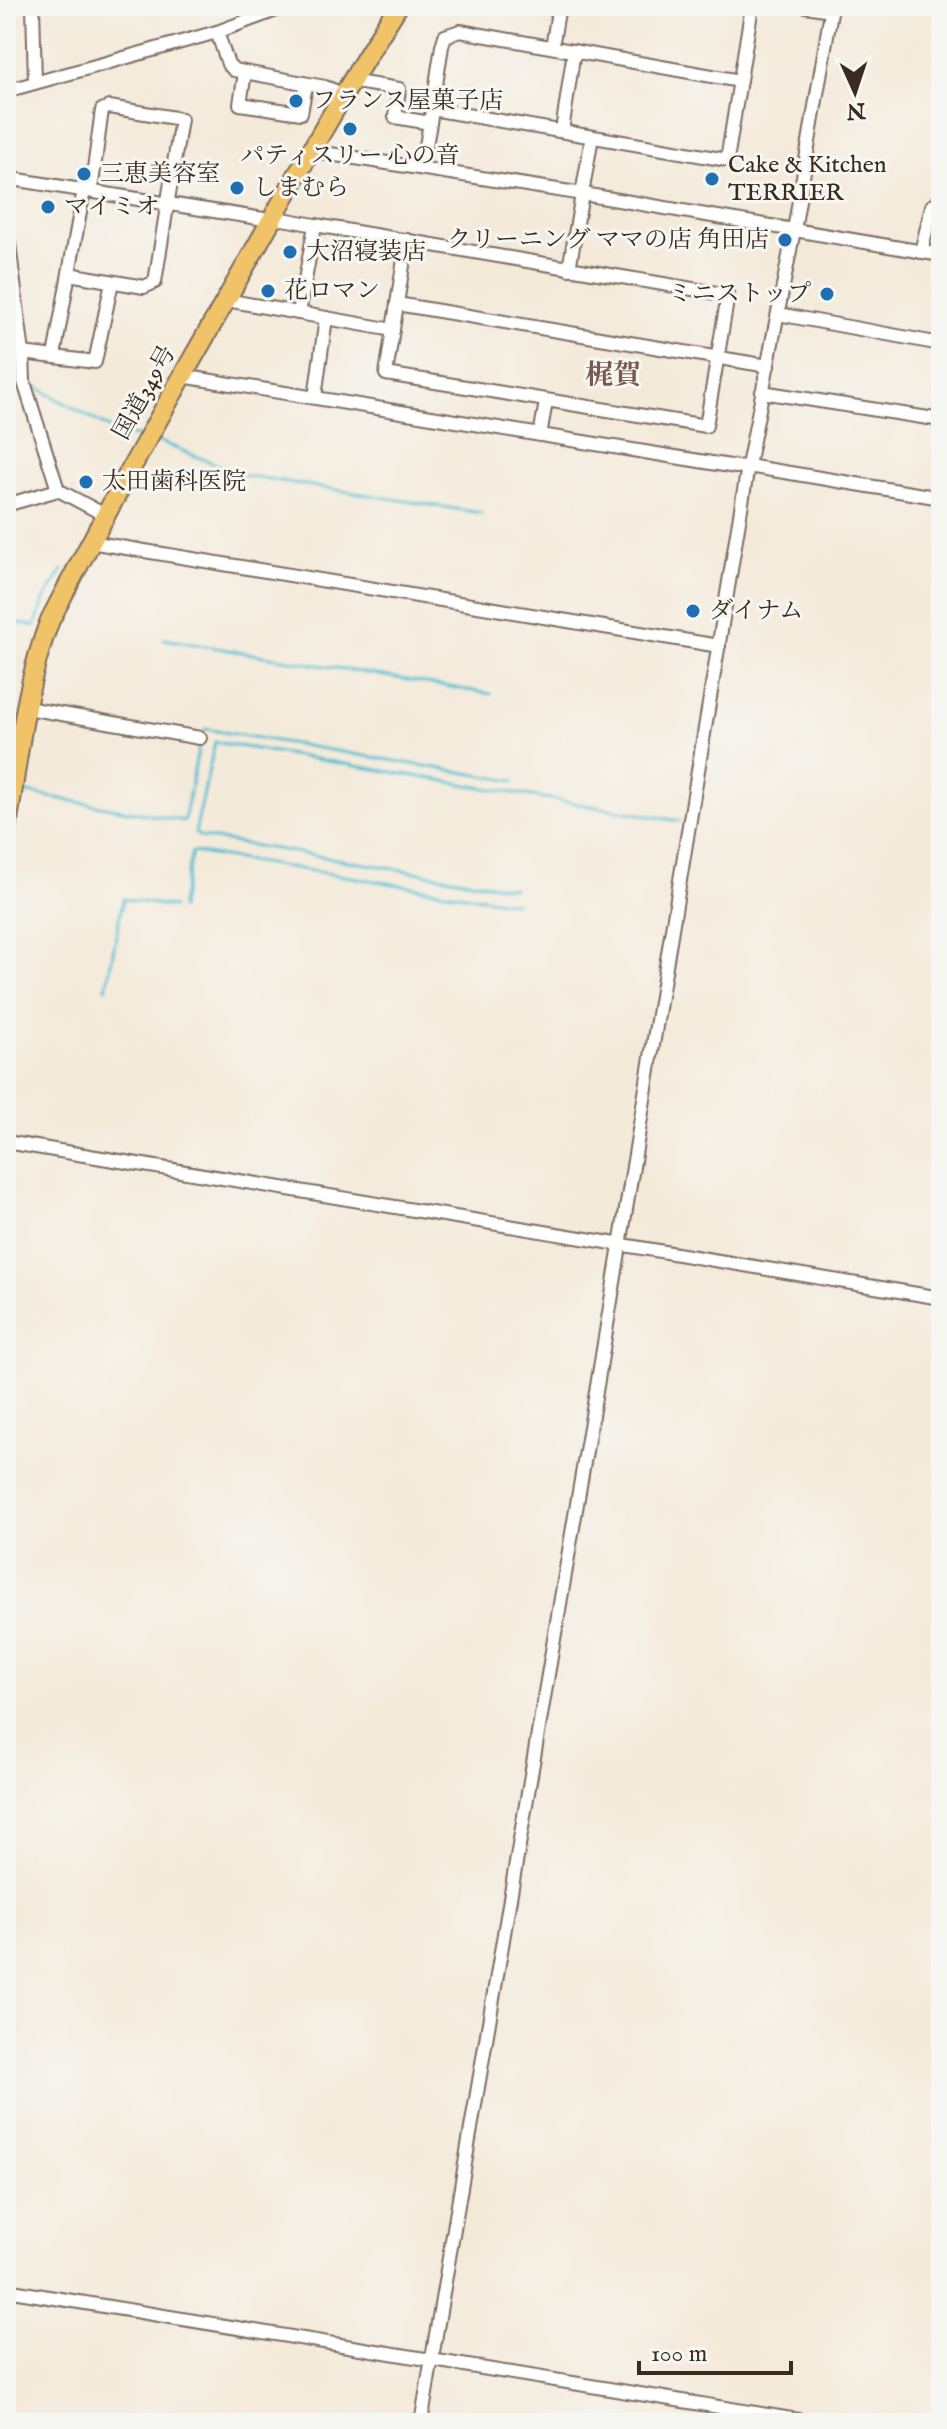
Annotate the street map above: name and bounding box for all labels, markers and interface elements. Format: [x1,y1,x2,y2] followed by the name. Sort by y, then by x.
[815,52,895,132] north arrow
[312,86,503,117] place label: フランス屋菓子店
[287,92,305,110] marker: フランス屋菓子店
[846,95,867,124] text: N
[341,120,359,138] marker: パティスリー 心の音
[240,141,460,172] place label: パティスリー 心の音
[728,150,887,209] place label: Cake & Kitchen TERRIER
[100,159,220,190] place label: 三恵美容室
[75,165,93,183] marker: 三恵美容室
[703,170,721,188] marker: Cake & Kitchen TERRIER
[253,173,349,204] place label: しまむら
[228,179,246,197] marker: しまむら
[64,192,160,223] place label: マイミオ
[39,198,57,216] marker: マイミオ
[447,225,769,256] place label: クリーニング ママの店 角田店
[776,231,794,249] marker: クリーニング ママの店 角田店
[306,237,426,268] place label: 大沼寝装店
[281,243,299,261] marker: 大沼寝装店
[284,276,380,307] place label: 花ロマン
[668,279,811,310] place label: ミニストップ
[259,282,277,300] marker: 花ロマン
[818,285,836,303] marker: ミニストップ
[106,340,184,446] street label: 国道349号
[585,359,641,394] district label: 梶賀
[102,467,246,498] place label: 太田歯科医院
[77,473,95,491] marker: 太田歯科医院
[709,596,803,627] place label: ダイナム
[684,602,702,620] marker: ダイナム
[639,2325,791,2375] scale bar
[651,2339,707,2370] text: 100 m

